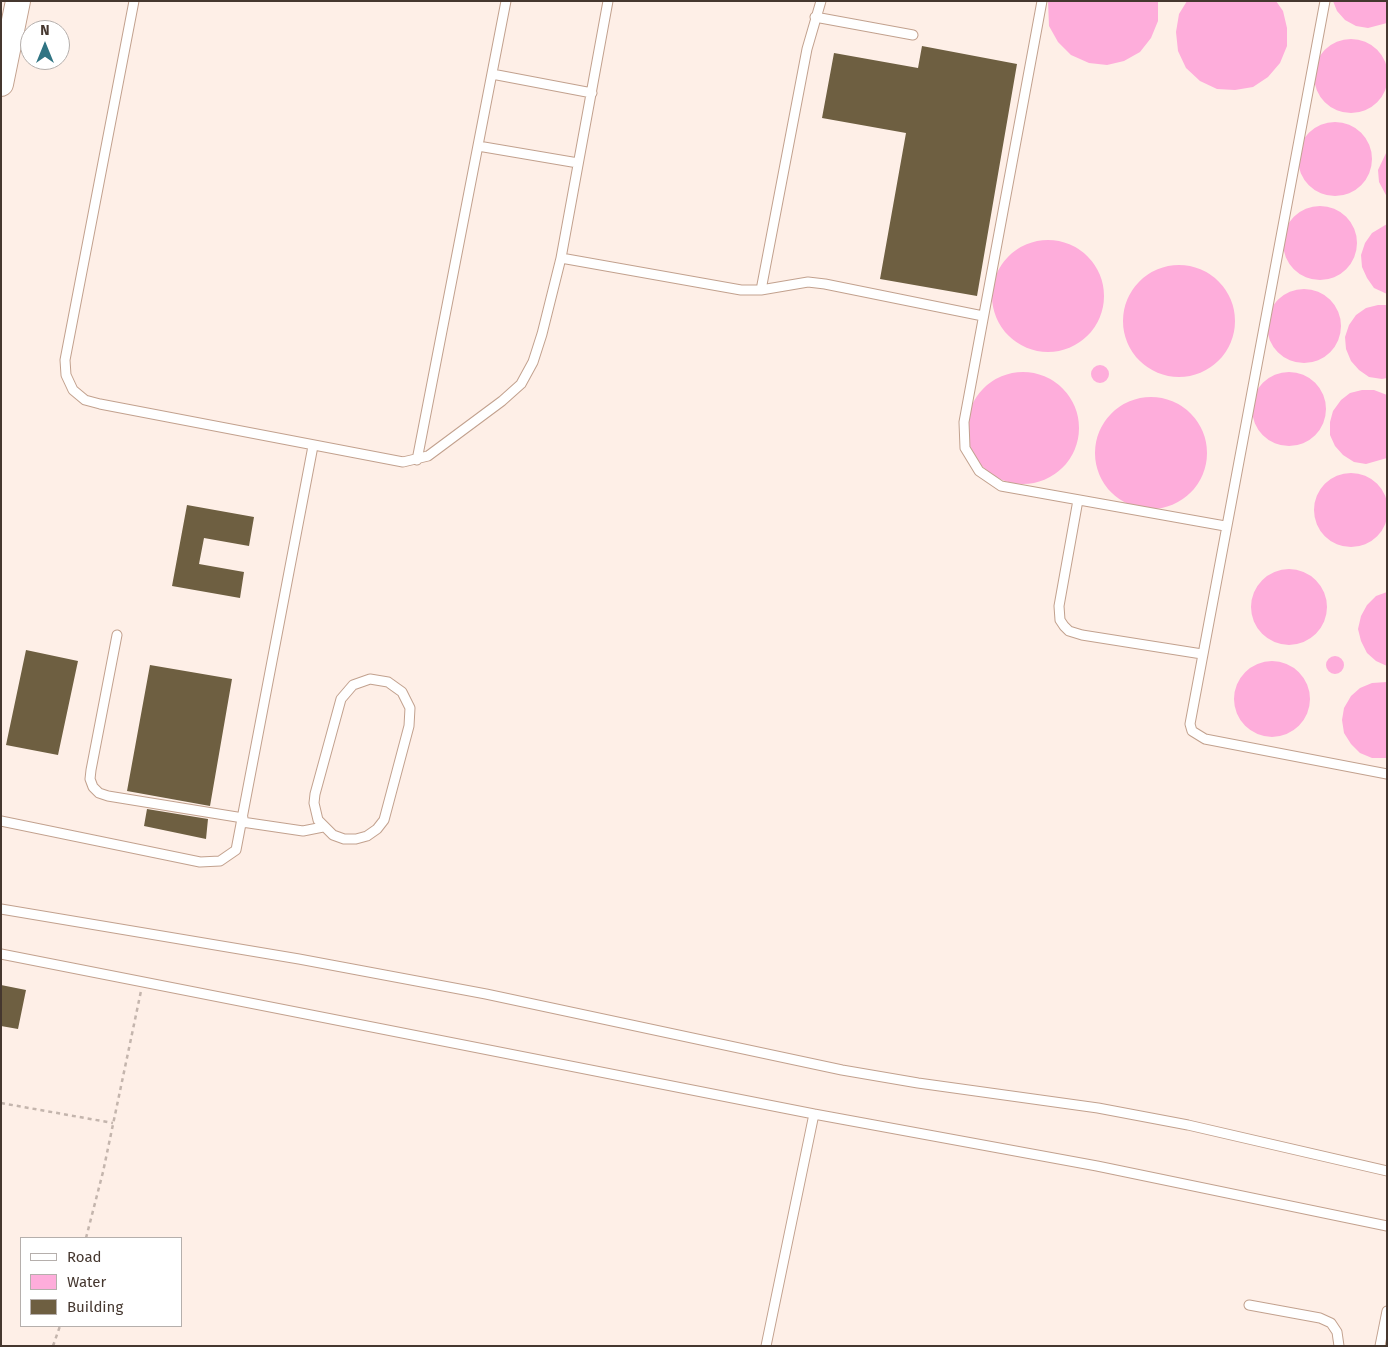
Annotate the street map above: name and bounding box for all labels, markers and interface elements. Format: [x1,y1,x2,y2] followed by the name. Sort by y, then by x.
[20,20,70,70] north arrow
[40,22,50,39] text: N
[20,1237,182,1327] legend
[67,1248,102,1266] text: Road
[67,1273,106,1291] text: Water
[67,1298,123,1316] text: Building

